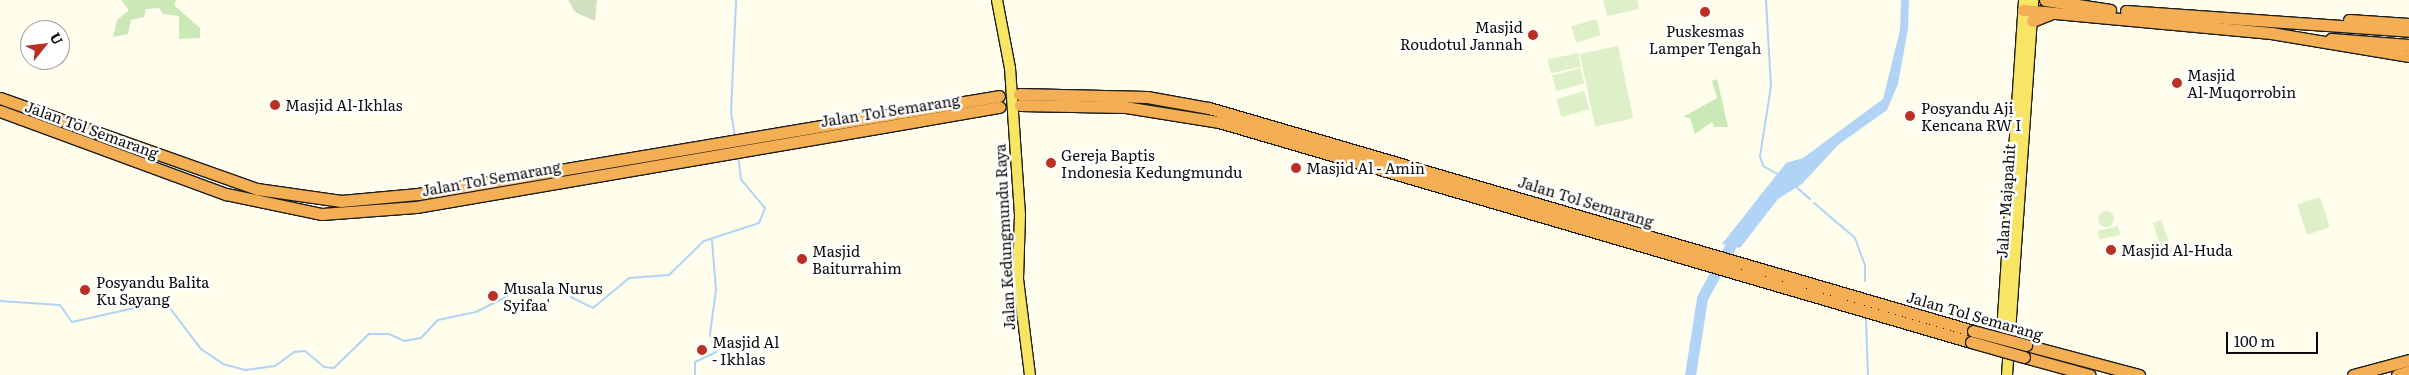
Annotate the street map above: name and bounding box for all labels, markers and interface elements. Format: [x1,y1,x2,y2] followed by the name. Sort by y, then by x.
[1698,5,1712,19] marker: Puskesmas Lamper Tengah
[1400,17,1523,52] place label: Masjid Roudotul Jannah
[20,20,70,70] north arrow
[1649,21,1761,56] place label: Puskesmas Lamper Tengah
[46,29,69,48] text: U
[1527,29,1539,41] marker: Masjid Roudotul Jannah
[2187,65,2296,100] place label: Masjid Al-Muqorrobin
[2171,77,2183,89] marker: Masjid Al-Muqorrobin
[819,90,961,130] street label: Jalan Tol Semarang
[23,96,161,162] street label: Jalan Tol Semarang
[285,96,403,114] place label: Masjid Al-Ikhlas
[1921,98,2021,133] place label: Posyandu Aji Kencana RW I
[269,99,281,111] marker: Masjid Al-Ikhlas
[1903,109,1917,123] marker: Posyandu Aji Kencana RW I
[990,143,1018,331] street label: Jalan Kedungmundu Raya
[1992,143,2018,259] street label: Jalan Majapahit
[1061,145,1242,180] place label: Gereja Baptis Indonesia Kedungmundu
[420,157,562,199] street label: Jalan Tol Semarang
[1045,157,1057,169] marker: Gereja Baptis Indonesia Kedungmundu
[1306,159,1425,177] place label: Masjid Al - Amin
[1290,162,1302,174] marker: Masjid Al - Amin
[1516,172,1656,230] street label: Jalan Tol Semarang
[812,241,902,276] place label: Masjid Baiturrahim
[2121,241,2233,259] place label: Masjid Al-Huda
[2105,244,2117,256] marker: Masjid Al-Huda
[796,253,808,265] marker: Masjid Baiturrahim
[96,272,209,307] place label: Posyandu Balita Ku Sayang
[503,278,603,313] place label: Musala Nurus Syifaa'
[78,283,92,297] marker: Posyandu Balita Ku Sayang
[1905,287,2045,343] street label: Jalan Tol Semarang
[487,290,499,302] marker: Musala Nurus Syifaa'
[2229,322,2322,354] scale bar
[2234,329,2275,352] text: 100 m
[712,332,779,367] place label: Masjid Al - Ikhlas
[696,344,708,356] marker: Masjid Al - Ikhlas

